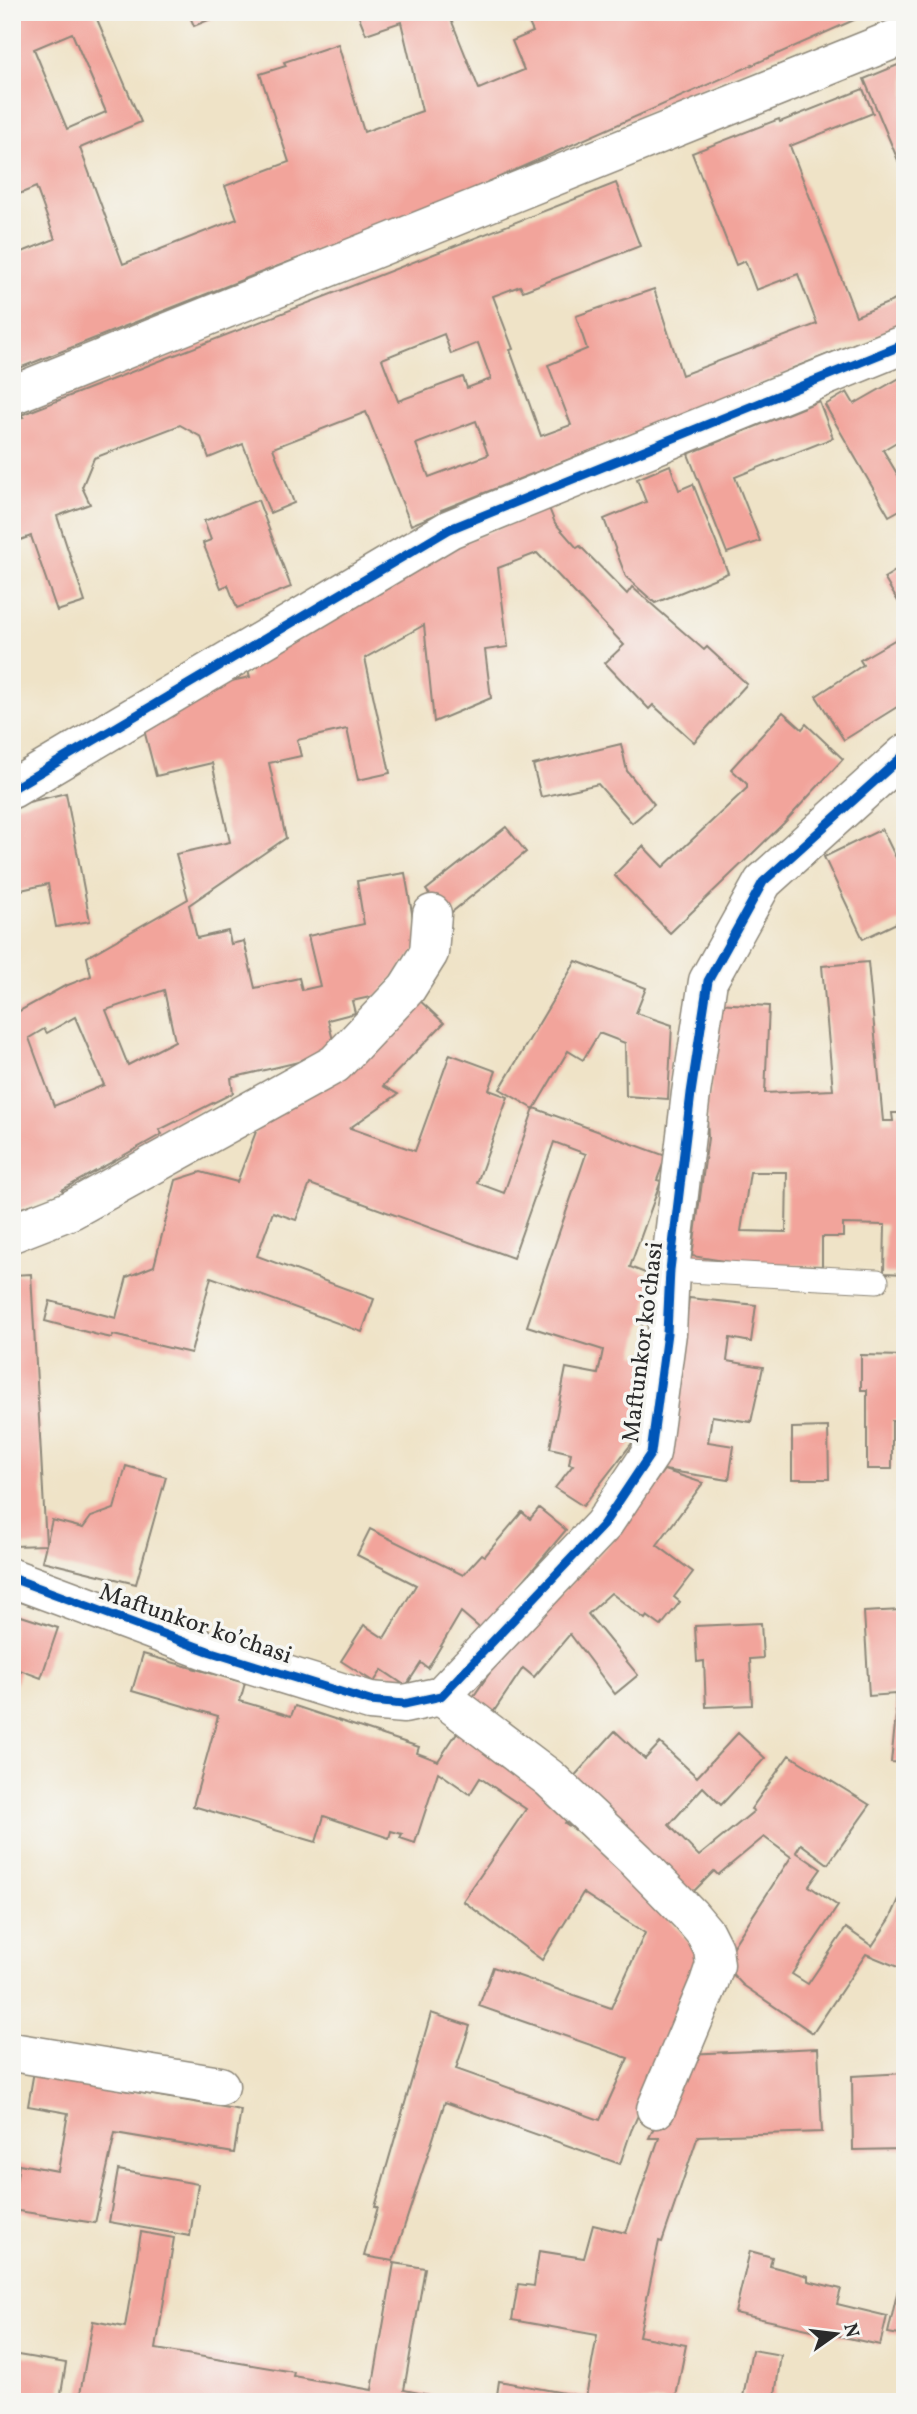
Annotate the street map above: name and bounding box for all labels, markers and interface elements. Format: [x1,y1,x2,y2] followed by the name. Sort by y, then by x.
[615,1240,673,1445] street label: Maftunkor ko’chasi
[94,1576,296,1674] street label: Maftunkor ko’chasi
[802,2298,872,2368] north arrow
[836,2321,865,2340] text: N

